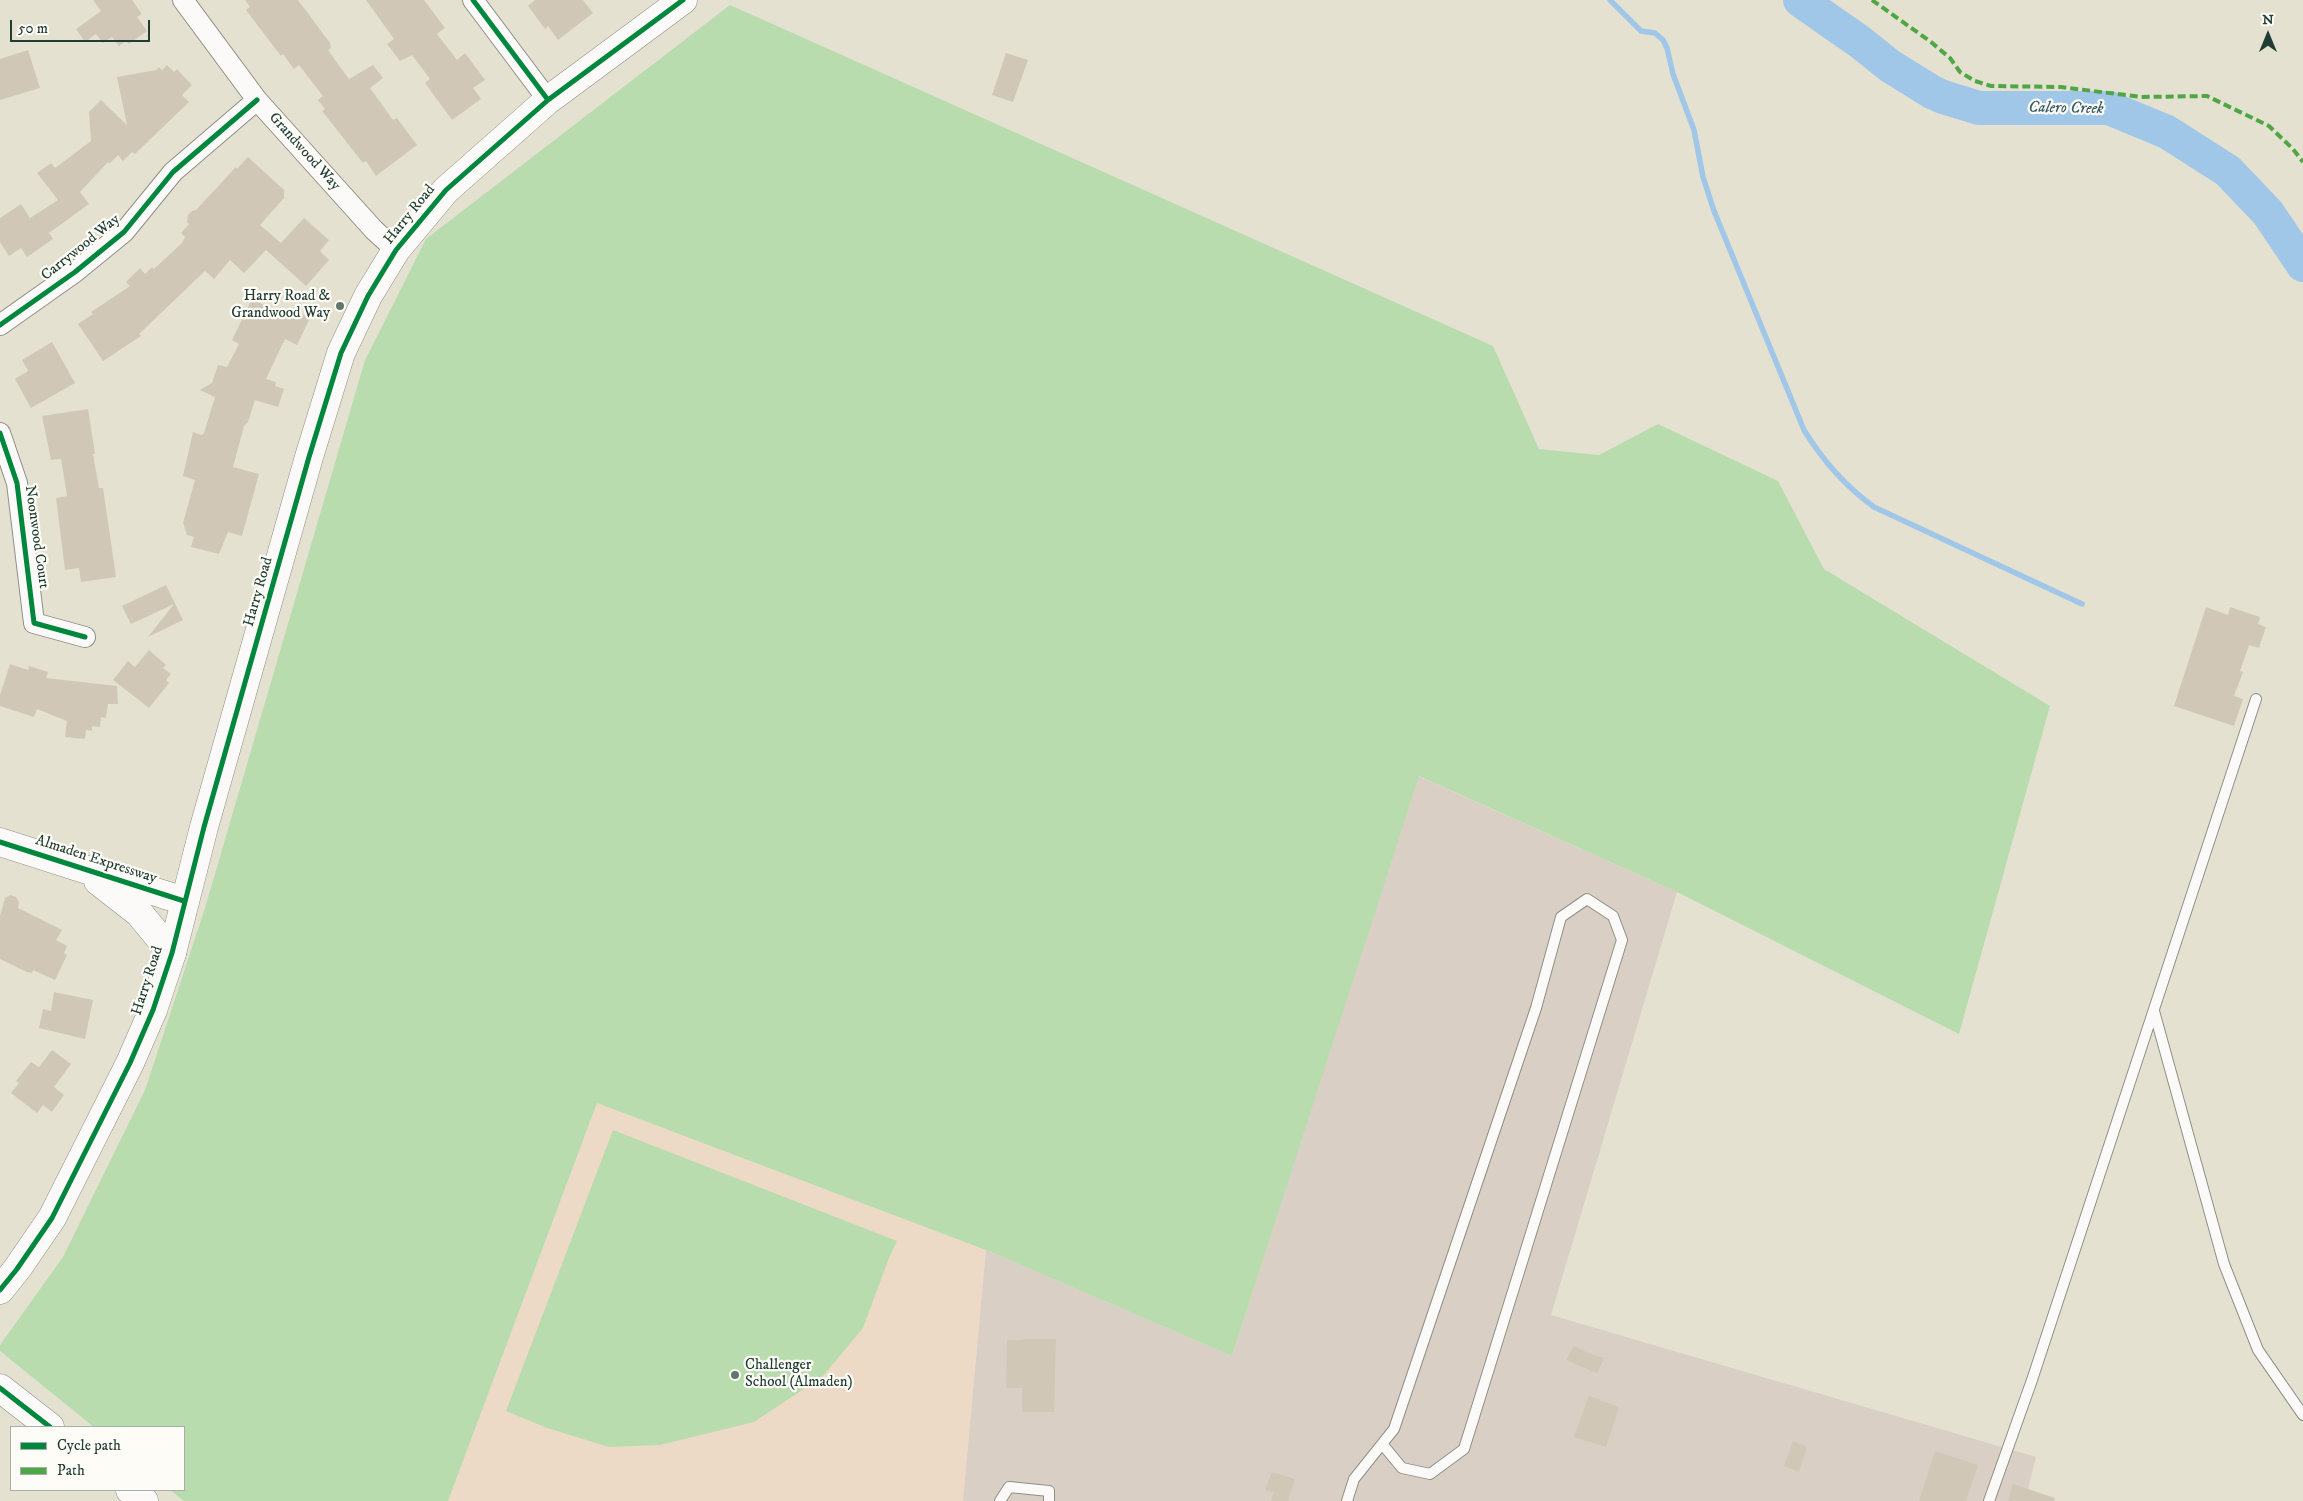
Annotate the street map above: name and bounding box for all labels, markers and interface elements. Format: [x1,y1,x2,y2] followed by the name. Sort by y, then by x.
[12,10,152,42] scale bar
[2243,10,2293,60] north arrow
[2262,11,2274,29] text: N
[18,19,48,38] text: 50 m
[2028,99,2104,119] water label: Calero Creek
[264,109,344,195] street label: Grandwood Way
[380,182,440,248] street label: Harry Road
[38,211,124,285] street label: Carrywood Way
[231,288,330,323] place label: Harry Road & Grandwood Way
[334,300,346,312] marker: Harry Road & Grandwood Way
[20,484,52,590] street label: Noonwood Court
[240,555,278,629] street label: Harry Road
[33,832,159,888] street label: Almaden Expressway
[128,944,168,1018] street label: Harry Road
[745,1357,853,1392] place label: Challenger School (Almaden)
[729,1369,741,1381] marker: Challenger School (Almaden)
[10,1426,185,1491] legend
[57,1436,121,1455] text: Cycle path
[57,1461,85,1480] text: Path

